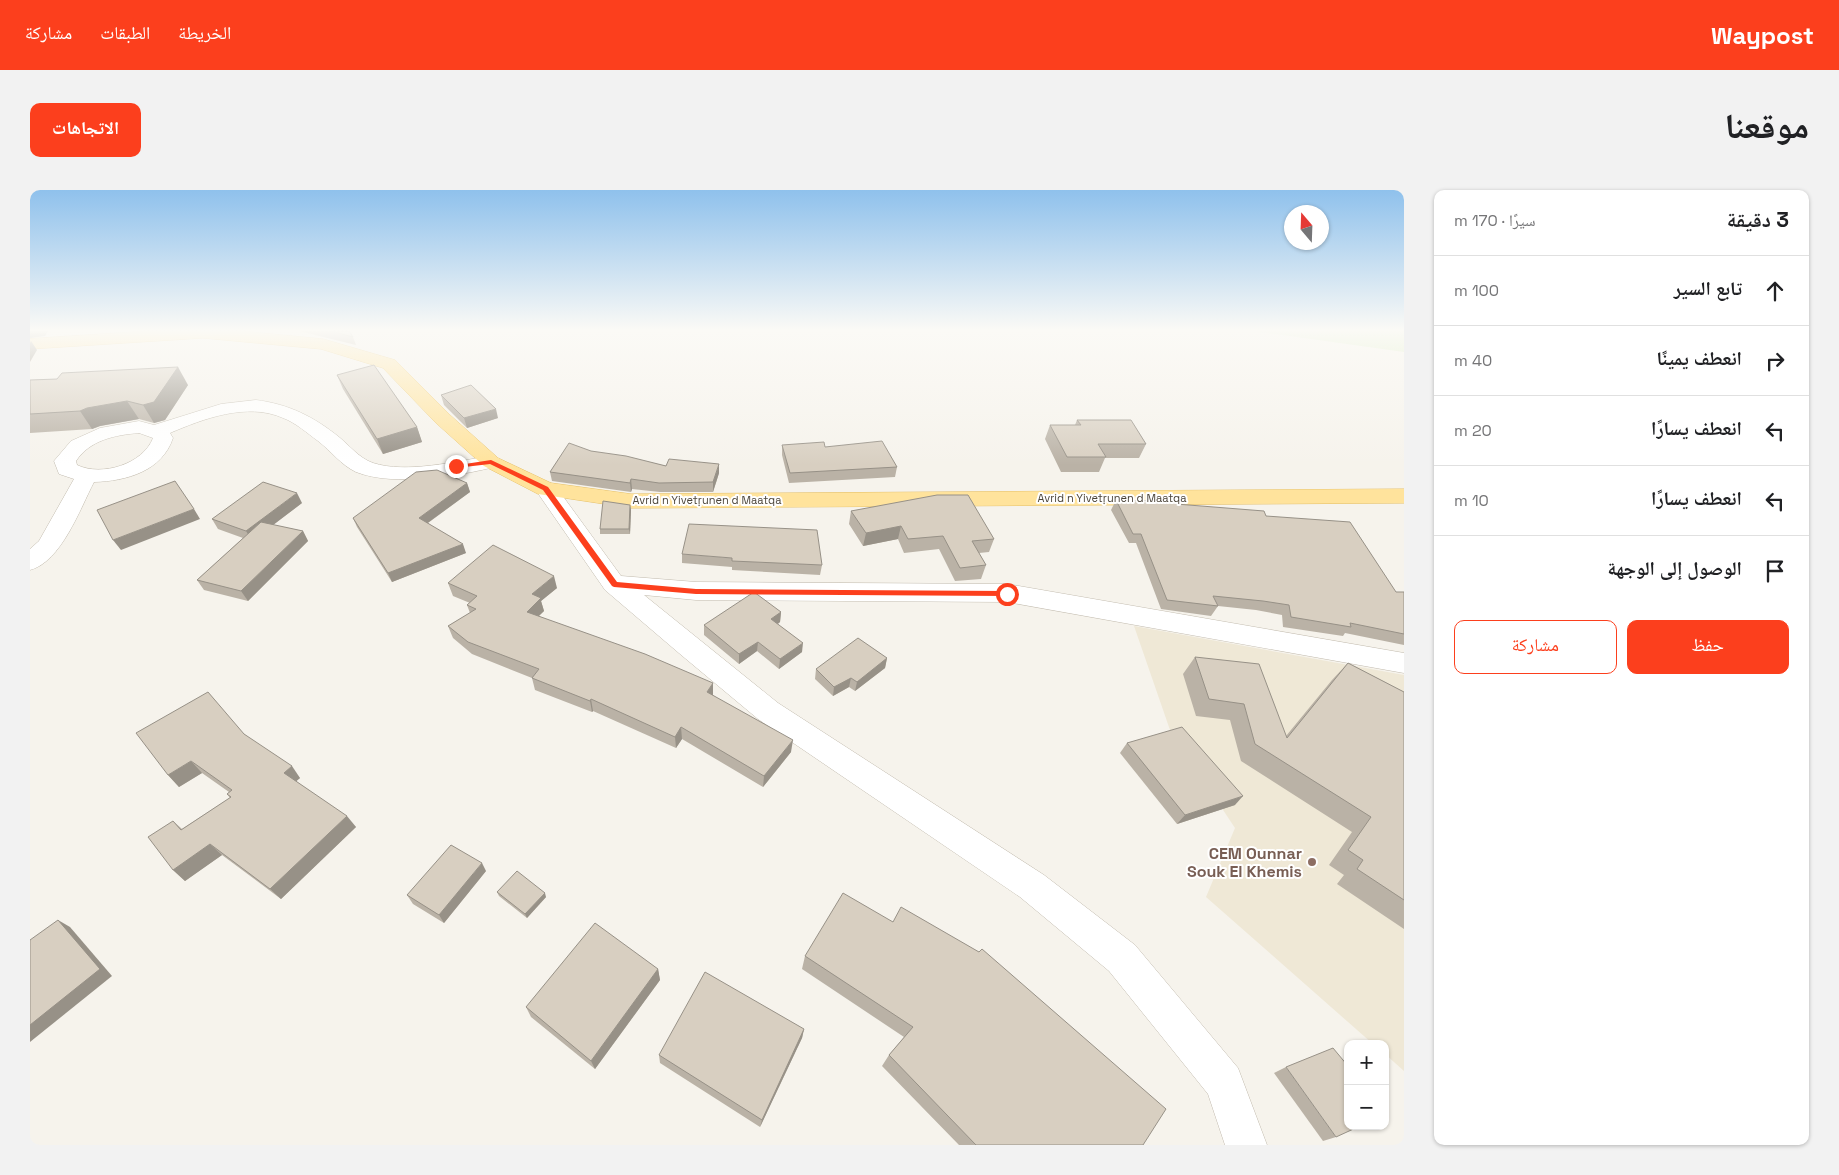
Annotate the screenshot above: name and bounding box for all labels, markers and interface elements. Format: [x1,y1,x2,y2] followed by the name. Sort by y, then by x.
[1711,20,1814,51] text: Waypost
[25,21,72,44] text: مشاركة
[100,21,150,44] text: الطبقات
[178,21,231,44] text: الخريطة
[30,103,141,157] button: الاتجاهات
[1724,104,1809,148] text: موقعنا
[1284,205,1329,250] north arrow
[1727,206,1789,233] text: 3 دقيقة
[1454,210,1536,231] text: سيرًا · 170 m
[1674,276,1742,301] text: تابع السير
[1761,277,1789,305] icon: ahead
[1454,280,1499,301] text: 100 m
[1657,346,1742,371] text: انعطف يمينًا
[1761,347,1789,375] icon: right
[1454,350,1492,371] text: 40 m
[1651,416,1742,441] text: انعطف يسارًا
[1761,417,1789,445] icon: left
[1454,420,1492,441] text: 20 m
[445,455,468,478] route end
[1651,486,1742,511] text: انعطف يسارًا
[1761,487,1789,515] icon: left
[1454,490,1489,511] text: 10 m
[1037,491,1187,505] street label: Avrid n Yivetṛunen d Maatqa
[632,493,782,507] street label: Avrid n Yivetṛunen d Maatqa
[1607,556,1742,581] text: الوصول إلى الوجهة
[1761,557,1789,585] icon: arrive
[996,583,1019,606] route start
[1454,620,1617,674] button: مشاركة
[1627,620,1789,674] button: حفظ
[1187,843,1302,882] place label: CEM Ounnar Souk El Khemis
[1306,856,1318,868] marker: CEM Ounnar Souk El Khemis
[1344,1040,1389,1130] map controls
[1344,1040,1389,1085] button: +
[1344,1085,1389,1130] button: −

